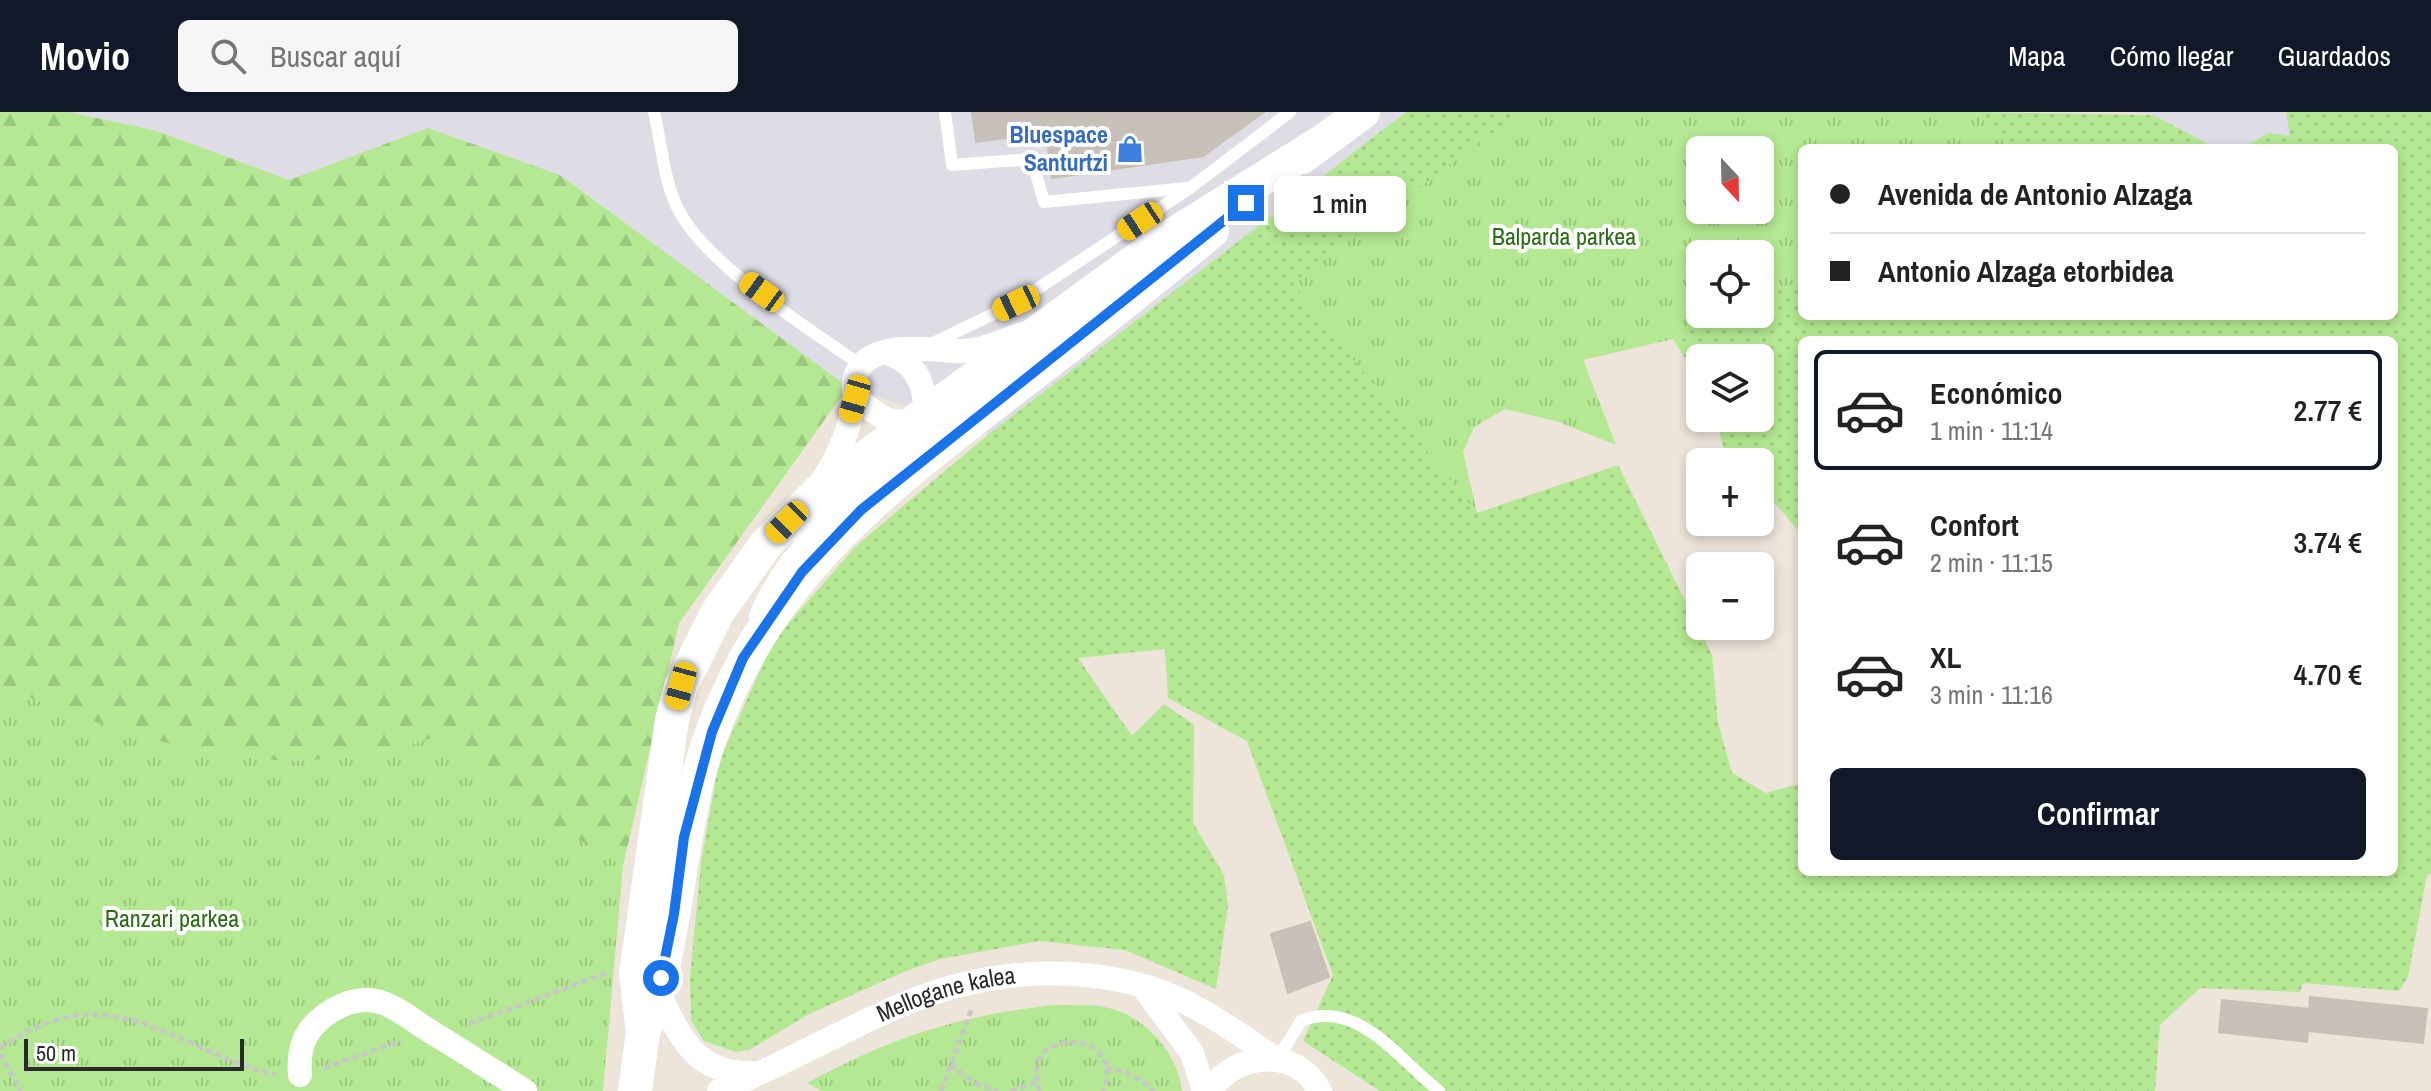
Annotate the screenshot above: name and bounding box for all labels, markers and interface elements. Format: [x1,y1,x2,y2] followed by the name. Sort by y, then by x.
[178,20,738,92] search box
[40,31,130,82] text: Movio
[206,34,250,78] icon: search
[270,36,401,76] text: Buscar aquí
[2008,37,2066,75] text: Mapa
[2110,37,2233,75] text: Cómo llegar
[2277,37,2391,75] text: Guardados
[1010,118,1108,178] place label: Bluespace Santurtzi
[1115,134,1145,164] shop icon: Bluespace Santurtzi
[1686,136,1774,224] north arrow
[1686,136,1774,640] map controls
[1878,174,2192,214] text: Avenida de Antonio Alzaga
[1274,175,1406,231] callout: 1 min
[1228,185,1264,221] route end
[1313,186,1367,221] text: 1 min
[1113,198,1167,244] car
[1492,220,1636,252] park label: Balparda parkea
[1686,240,1774,328] button: locate
[1878,251,2174,291] text: Antonio Alzaga etorbidea
[736,268,788,316] car
[989,282,1043,324] car
[1686,344,1774,432] button: layers
[837,373,873,425] car
[1930,373,2063,413] text: Económico
[1834,374,1906,446] icon: car
[2294,390,2362,430] text: 2.77 €
[1930,413,2053,448] text: 1 min · 11:14
[1686,448,1774,536] button: +
[762,497,812,547] car
[1930,505,2019,545] text: Confort
[1834,506,1906,578] icon: car
[2294,522,2362,562] text: 3.74 €
[1930,545,2053,580] text: 2 min · 11:15
[1686,552,1774,640] button: −
[1930,637,1961,677] text: XL
[1834,638,1906,710] icon: car
[2294,654,2362,694] text: 4.70 €
[663,660,699,712] car
[1930,677,2053,712] text: 3 min · 11:16
[1830,768,2366,860] button: Confirmar
[105,902,239,934] park label: Ranzari parkea
[871,958,1017,1029] street label: Mellogane kalea
[643,960,679,996] route start
[24,1035,244,1071] scale bar
[36,1038,76,1068] text: 50 m

